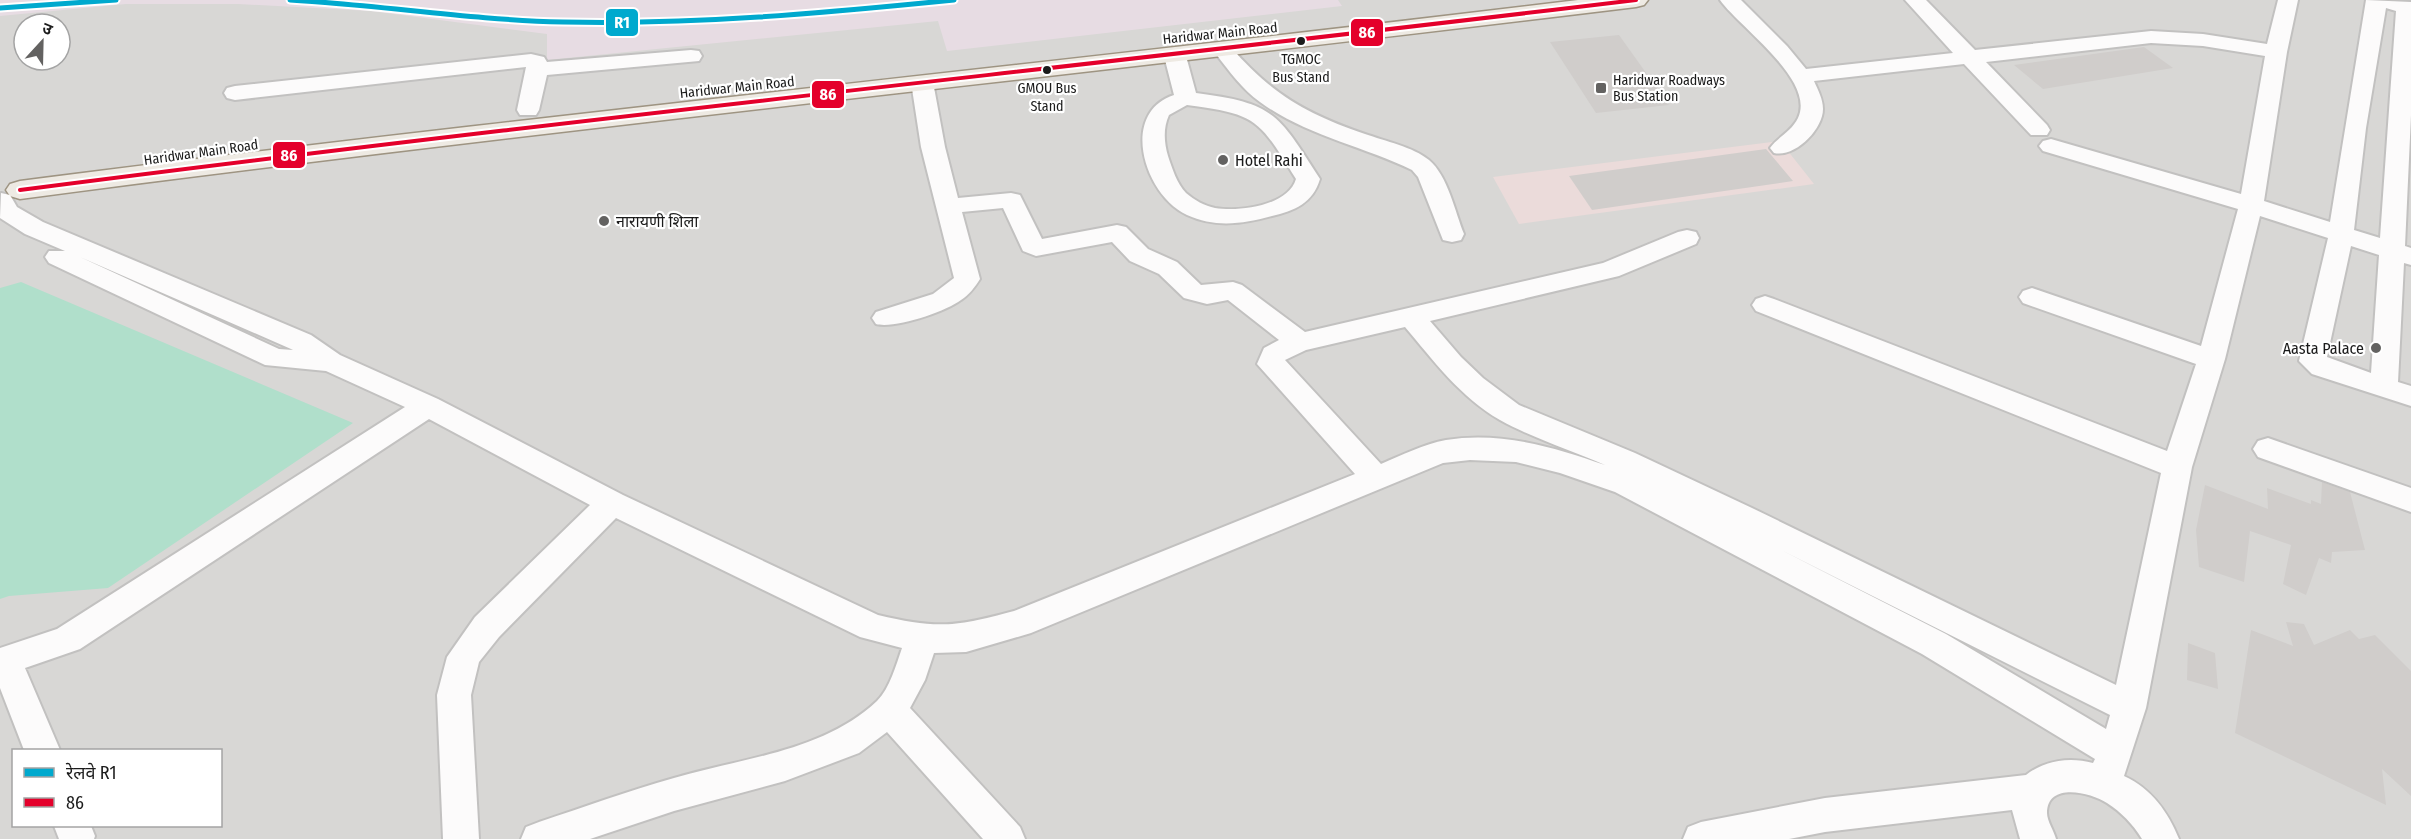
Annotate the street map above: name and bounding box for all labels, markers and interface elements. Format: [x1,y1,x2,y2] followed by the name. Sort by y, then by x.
[605,8,639,37] line badge: R1
[12,12,72,72] north arrow
[614,13,630,32] text: R1
[40,18,56,39] text: उ
[1350,18,1384,47] line badge: 86
[1162,19,1278,48] street label: Haridwar Main Road
[1359,23,1375,42] text: 86
[1295,35,1307,47] marker: TGMOC Bus Stand
[1272,51,1330,86] place label: TGMOC Bus Stand
[1041,64,1053,76] marker: GMOU Bus Stand
[1613,72,1725,105] place label: Haridwar Roadways Bus Station
[679,73,795,102] street label: Haridwar Main Road
[811,80,845,109] line badge: 86
[1017,80,1077,115] place label: GMOU Bus Stand
[1594,81,1608,95] marker: Haridwar Roadways Bus Station
[820,85,836,104] text: 86
[143,136,259,169] street label: Haridwar Main Road
[272,141,306,169] line badge: 86
[281,146,297,165] text: 86
[1235,151,1303,170] place label: Hotel Rahi
[1216,153,1230,167] marker: Hotel Rahi
[616,212,699,231] place label: नारायणी शिला
[597,214,611,228] marker: नारायणी शिला
[2283,339,2364,358] place label: Aasta Palace
[2369,341,2383,355] marker: Aasta Palace
[12,749,222,827] legend
[65,762,117,784] text: रेलवे R1
[66,792,84,814] text: 86

